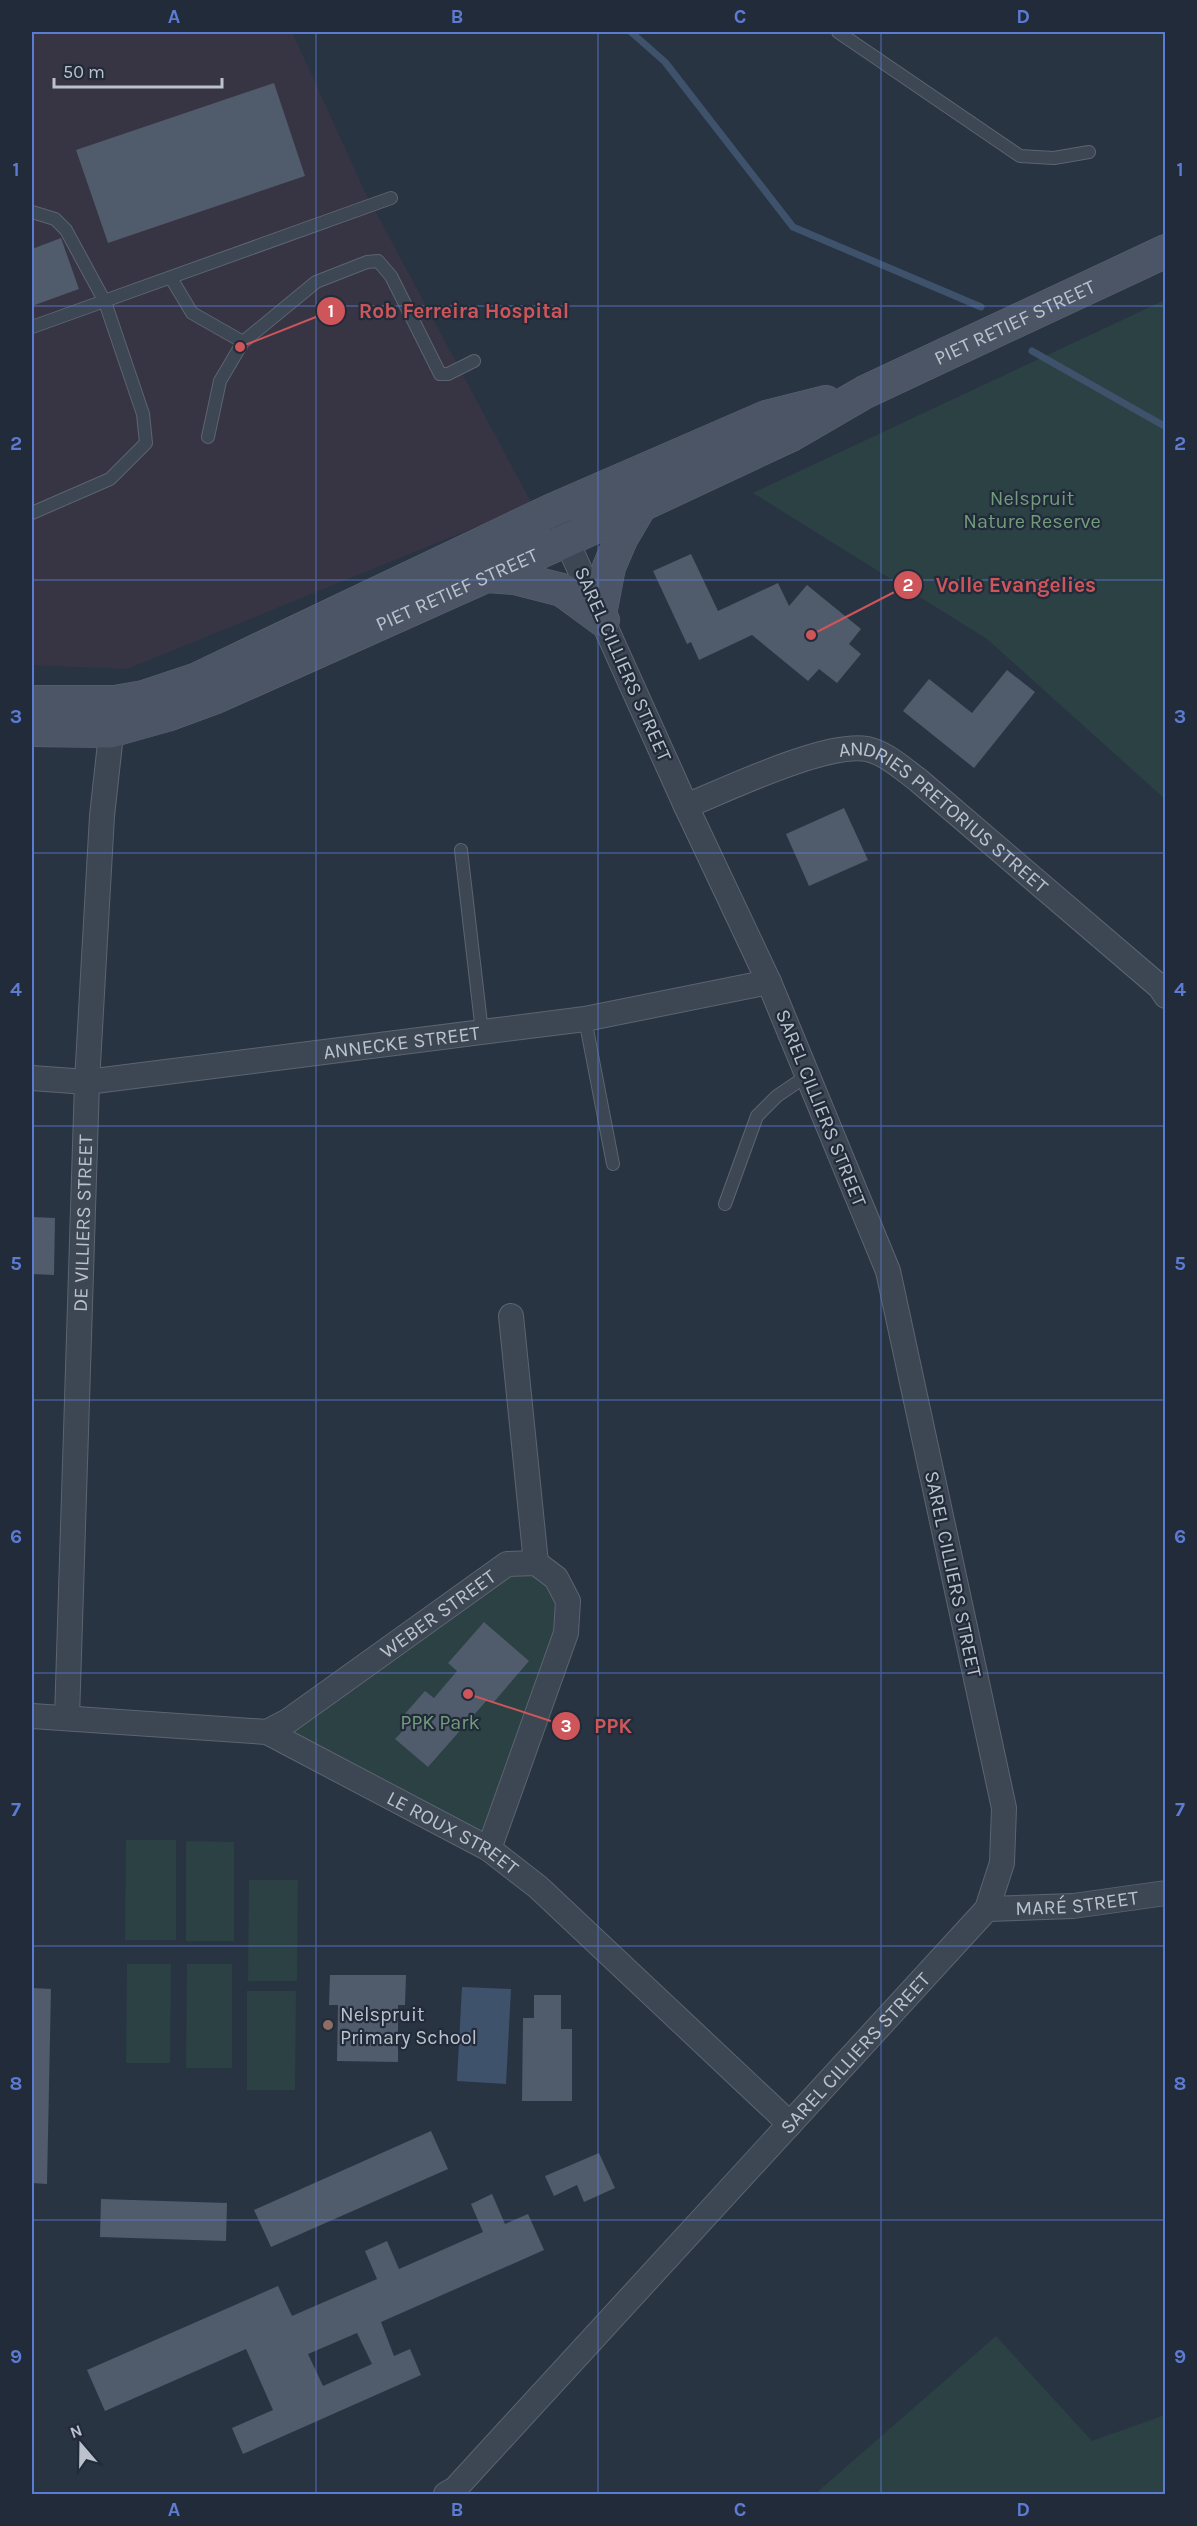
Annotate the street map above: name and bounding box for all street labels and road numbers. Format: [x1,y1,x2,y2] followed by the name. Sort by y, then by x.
[930,274,1099,370] street label: PIET RETIEF STREET
[372,543,541,636] street label: PIET RETIEF STREET
[570,563,676,765] street label: SAREL CILLIERS STREET
[837,737,1053,898] street label: ANDRIES PRETORIUS STREET
[771,1006,871,1210] street label: SAREL CILLIERS STREET
[322,1021,481,1064] street label: ANNECKE STREET
[68,1134,97,1312] street label: DE VILLIERS STREET
[920,1469,986,1679] street label: SAREL CILLIERS STREET
[376,1564,500,1663] street label: WEBER STREET
[383,1786,523,1879] street label: LE ROUX STREET
[1015,1886,1140,1920] street label: MARÉ STREET
[775,1968,935,2138] street label: SAREL CILLIERS STREET

